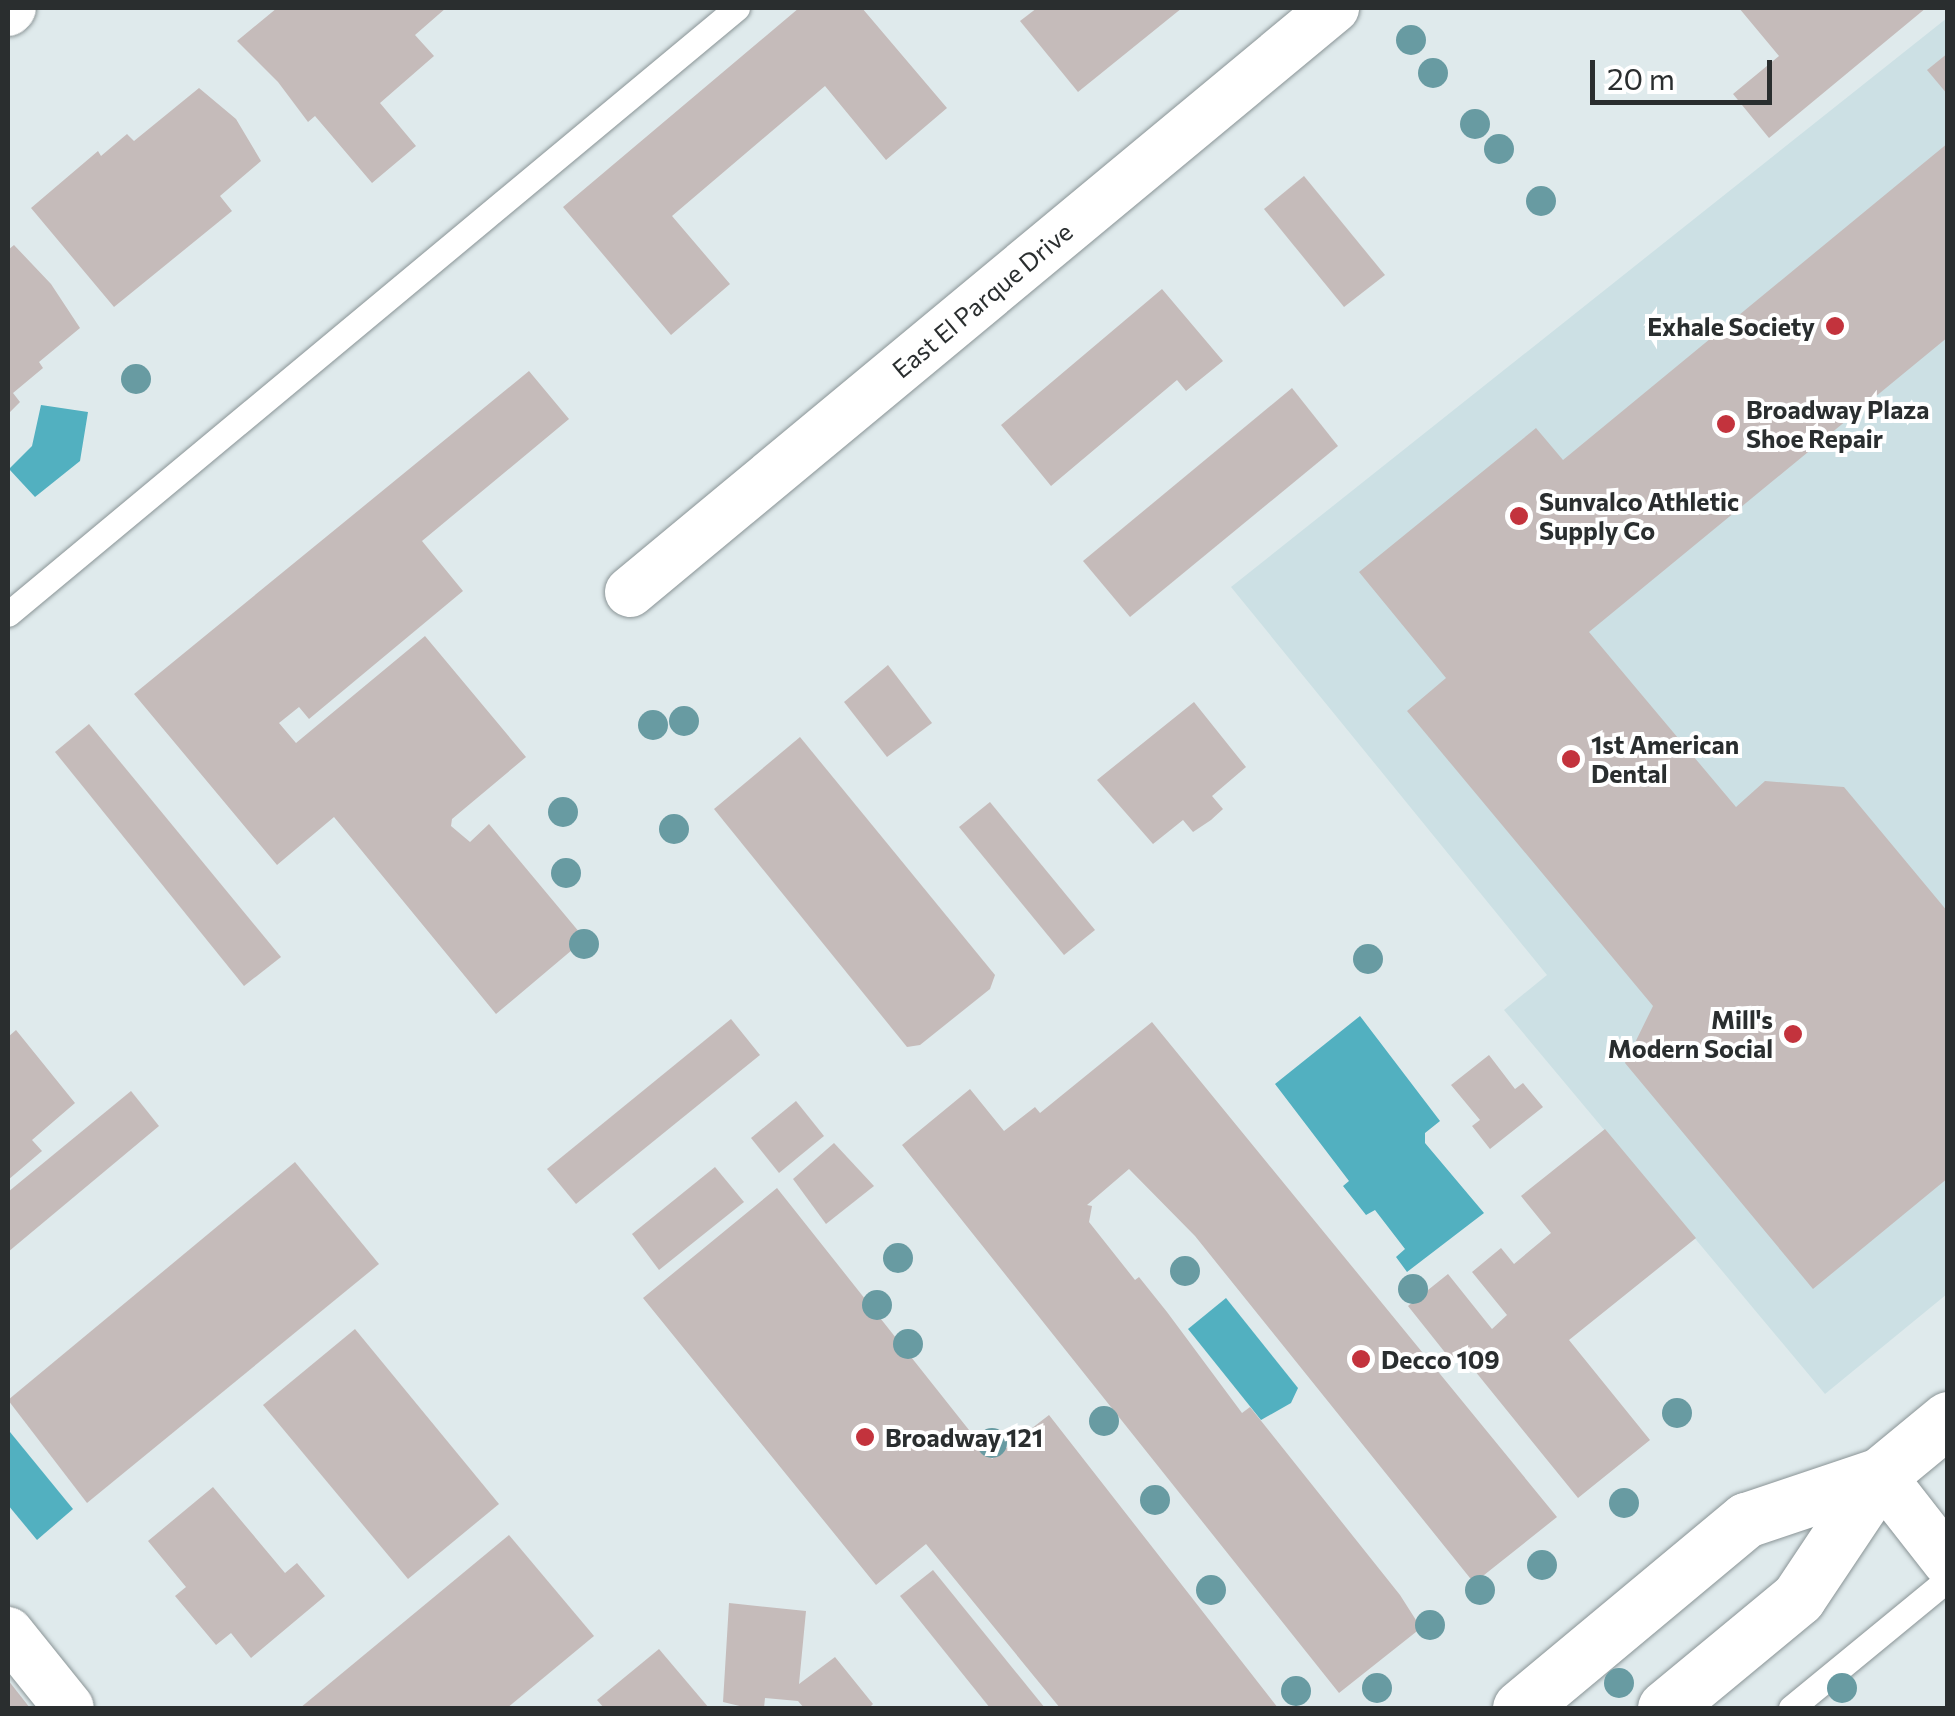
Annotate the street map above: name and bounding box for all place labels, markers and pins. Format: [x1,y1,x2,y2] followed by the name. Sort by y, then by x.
[1647,311,1815,341] place label: Exhale Society
[1824,315,1846,337] marker: Exhale Society
[1746,395,1929,454] place label: Broadway Plaza Shoe Repair
[1715,413,1737,435] marker: Broadway Plaza Shoe Repair
[1539,487,1739,546] place label: Sunvalco Athletic Supply Co
[1508,505,1530,527] marker: Sunvalco Athletic Supply Co
[1591,730,1739,789] place label: 1st American Dental
[1560,748,1582,770] marker: 1st American Dental
[1608,1005,1773,1064] place label: Mill's Modern Social
[1782,1023,1804,1045] marker: Mill's Modern Social
[1381,1344,1500,1374] place label: Decco 109
[1350,1348,1372,1370] marker: Decco 109
[885,1422,1043,1452] place label: Broadway 121
[854,1426,876,1448] marker: Broadway 121

